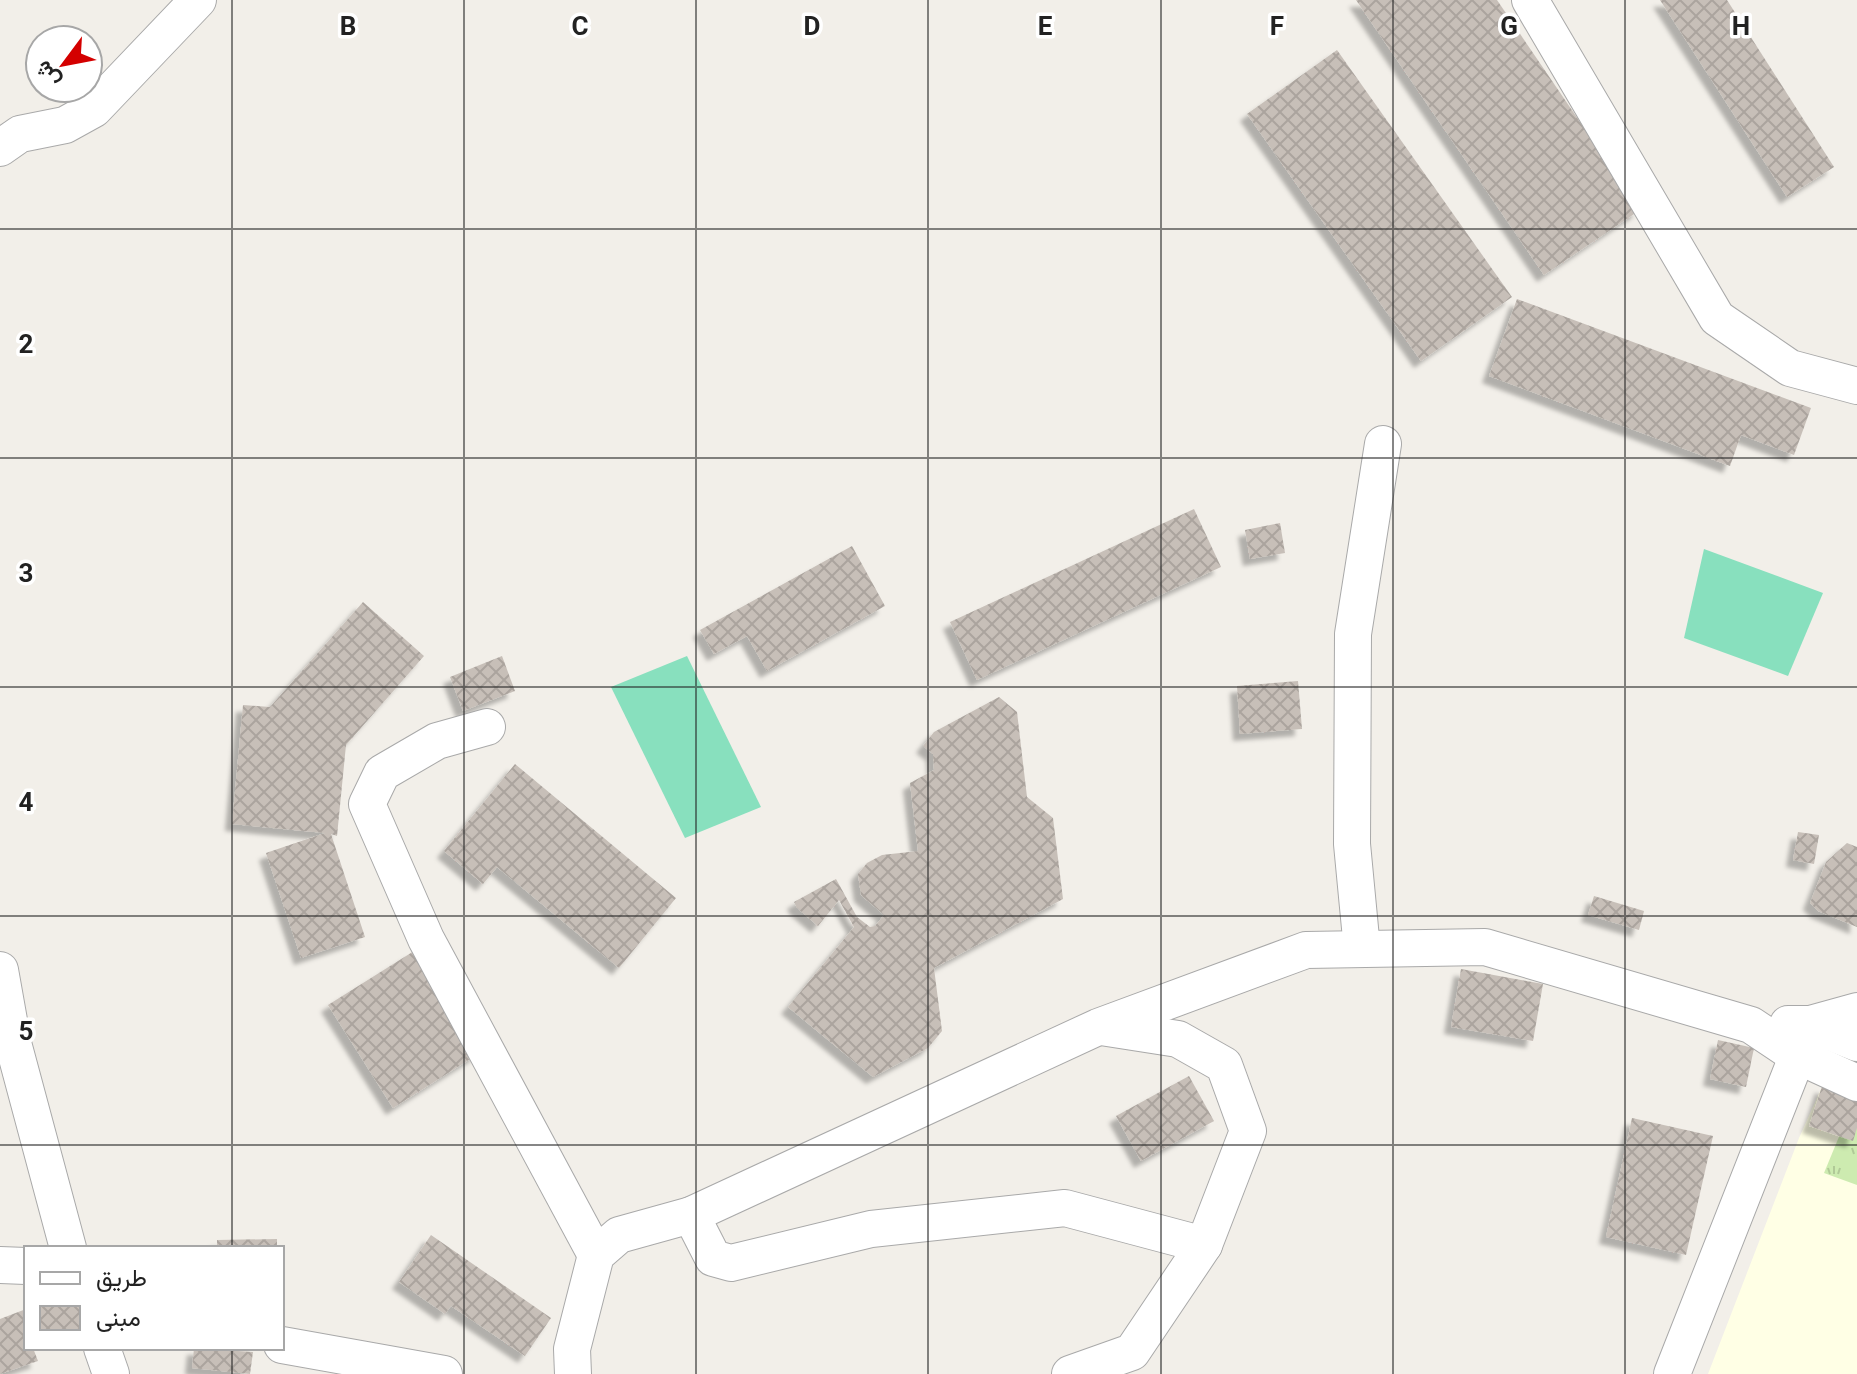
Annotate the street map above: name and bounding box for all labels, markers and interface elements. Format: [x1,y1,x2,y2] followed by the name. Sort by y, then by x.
[340,11,356,41] text: B
[571,11,589,41] text: C
[804,11,820,41] text: D
[1038,11,1053,41] text: E
[1270,11,1284,41] text: F
[1500,11,1518,41] text: G
[1732,11,1750,41] text: H
[24,24,104,104] north arrow
[30,56,66,92] text: ش
[19,329,33,359] text: 2
[19,558,33,588] text: 3
[19,787,34,817] text: 4
[19,1016,33,1046] text: 5
[24,1246,284,1350] legend
[96,1264,147,1293] text: طريق
[96,1304,141,1332] text: مبنى

